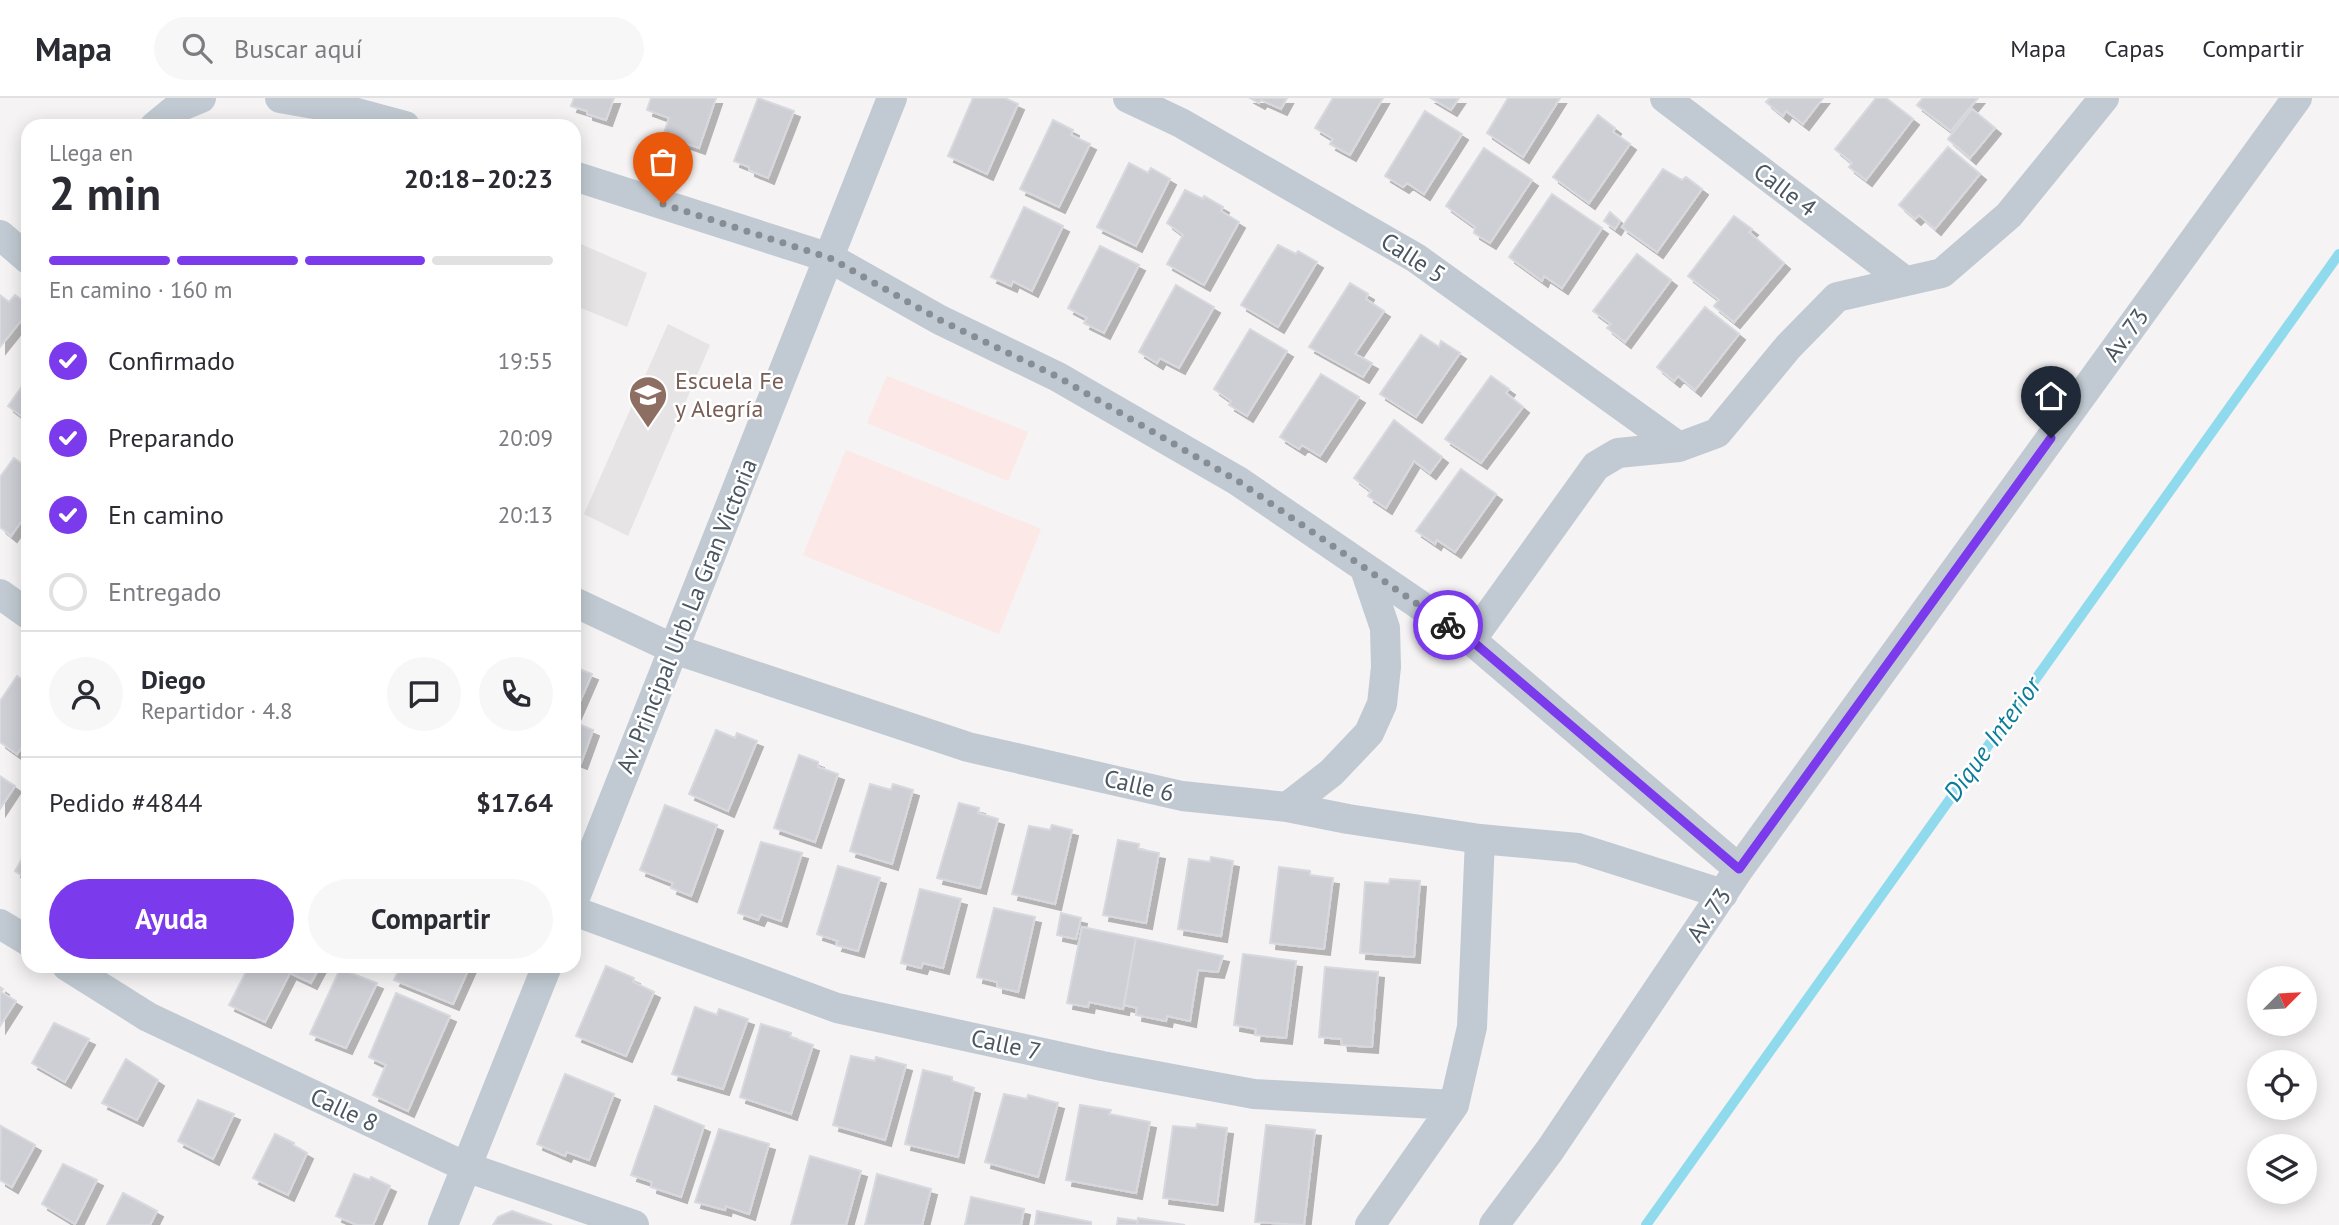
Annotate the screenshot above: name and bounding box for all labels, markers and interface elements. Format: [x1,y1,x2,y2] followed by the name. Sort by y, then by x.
[154,17,644,80] search box
[35,27,112,70] text: Mapa
[178,29,216,67] icon: search
[234,32,362,65] text: Buscar aquí
[2010,33,2066,64] text: Mapa
[2104,33,2164,64] text: Capas
[2202,33,2304,64] text: Compartir
[633,132,693,204] pin
[49,138,133,167] text: Llega en
[644,143,682,181] icon: bag
[1748,156,1823,223] street label: Calle 4
[404,162,553,195] text: 20:18–20:23
[49,163,161,223] text: 2 min
[1375,225,1451,290] street label: Calle 5
[49,275,232,304] text: En camino · 160 m
[2096,302,2155,368] street label: Av. 73
[49,342,87,380] icon: check
[108,344,235,377] text: Confirmado
[498,346,553,375] text: 19:55
[675,365,784,424] place label: Escuela Fe y Alegría
[2021,366,2081,438] pin
[627,374,669,429] school or university icon: Escuela Fe y Alegría
[2032,377,2070,415] icon: home
[49,419,87,457] icon: check
[108,421,235,454] text: Preparando
[498,423,553,452] text: 20:09
[609,454,764,778] street label: Av. Principal Urb. La Gran Victoria
[49,496,87,534] icon: check
[108,498,224,531] text: En camino
[498,500,553,529] text: 20:13
[108,575,222,608] text: Entregado
[1413,590,1483,660] courier
[1429,606,1467,644] icon: bike
[49,657,123,731] button: person
[387,657,461,731] button: chat
[479,657,553,731] button: phone
[141,663,206,696] text: Diego
[1935,669,2049,807] water label: Dique Interior
[141,696,293,725] text: Repartidor · 4.8
[1101,762,1177,809] street label: Calle 6
[49,786,202,819] text: Pedido #4844
[476,786,553,819] text: $17.64
[49,879,294,959] button: Ayuda
[308,879,553,959] button: Compartir
[1679,882,1738,948] street label: Av. 73
[2247,966,2317,1036] north arrow
[2247,966,2317,1204] map controls
[968,1022,1044,1067] street label: Calle 7
[2247,1050,2317,1120] button: locate
[306,1081,383,1139] street label: Calle 8
[2247,1134,2317,1204] button: layers

